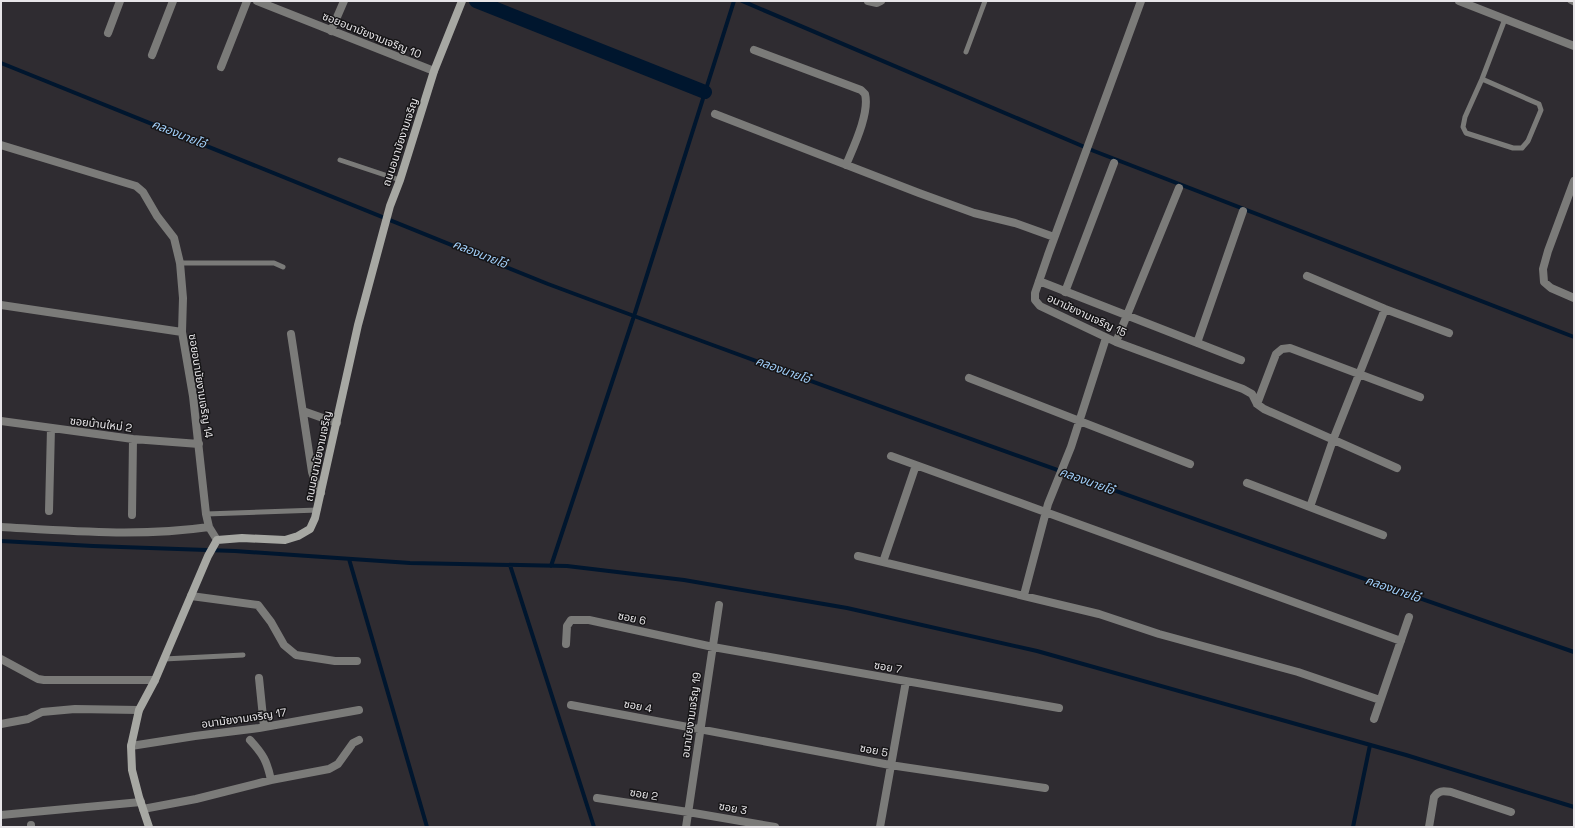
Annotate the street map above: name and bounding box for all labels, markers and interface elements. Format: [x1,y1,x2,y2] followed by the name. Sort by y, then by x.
[320,9,424,61] street label: ซอยอนามัยงามเจริญ 10
[379,96,421,188] street label: ถนนอนามัยงามเจริญ
[149,116,210,153] water label: คลองนายโอ๋
[450,236,511,273] water label: คลองนายโอ๋
[1045,290,1129,340] street label: อนามัยงามเจริญ 15
[186,333,216,439] street label: ซอยอนามัยงามเจริญ 14
[753,353,814,388] water label: คลองนายโอ๋
[302,409,334,503] street label: ถนนอนามัยงามเจริญ
[69,413,133,435] street label: ซอยบ้านใหม่ 2
[1057,464,1118,499] water label: คลองนายโอ๋
[1363,572,1425,607] water label: คลองนายโอ๋
[617,608,648,628] street label: ซอย 6
[873,658,903,676] street label: ซอย 7
[678,671,704,759] street label: อนามัยงามเจริญ 19
[623,696,654,716] street label: ซอย 4
[201,705,287,731] street label: อนามัยงามเจริญ 17
[859,740,890,760] street label: ซอย 5
[629,785,659,803] street label: ซอย 2
[718,799,749,817] street label: ซอย 3

